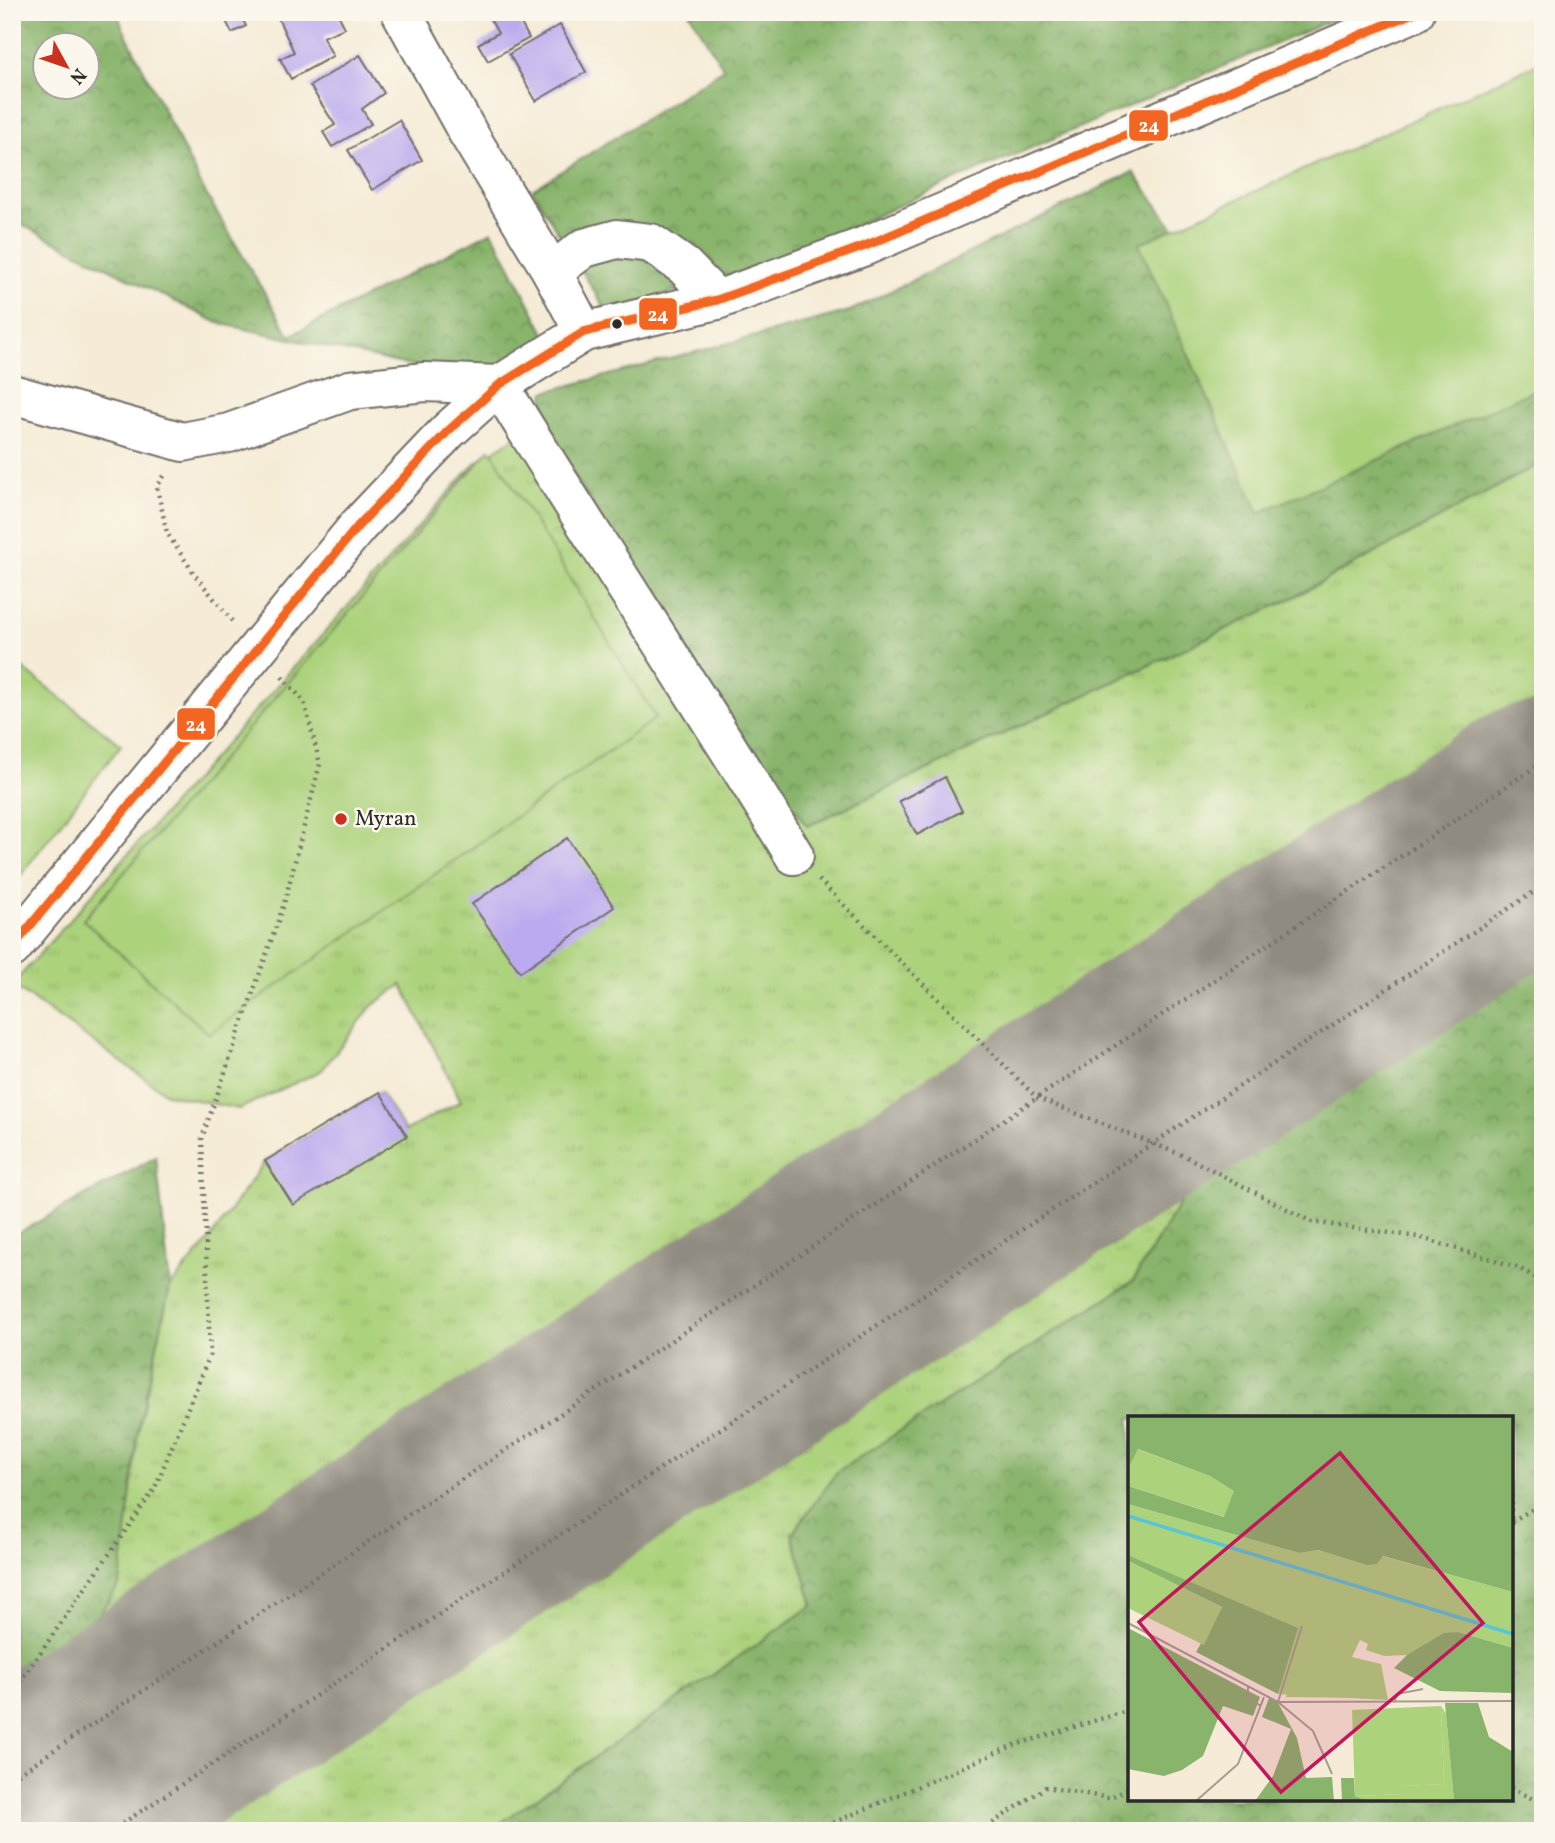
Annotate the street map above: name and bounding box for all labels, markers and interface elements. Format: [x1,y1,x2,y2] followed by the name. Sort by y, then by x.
[32,32,102,102] north arrow
[63,62,92,89] text: N
[1128,109,1169,142] line badge: 24
[1138,114,1160,140] text: 24
[638,297,678,331] line badge: 24
[647,303,669,329] text: 24
[610,317,624,331] unlabelled marker
[176,707,216,741] line badge: 24
[185,713,207,739] text: 24
[355,805,417,834] place label: Myran
[333,811,349,827] marker: Myran
[1128,1416,1513,1801] inset map

